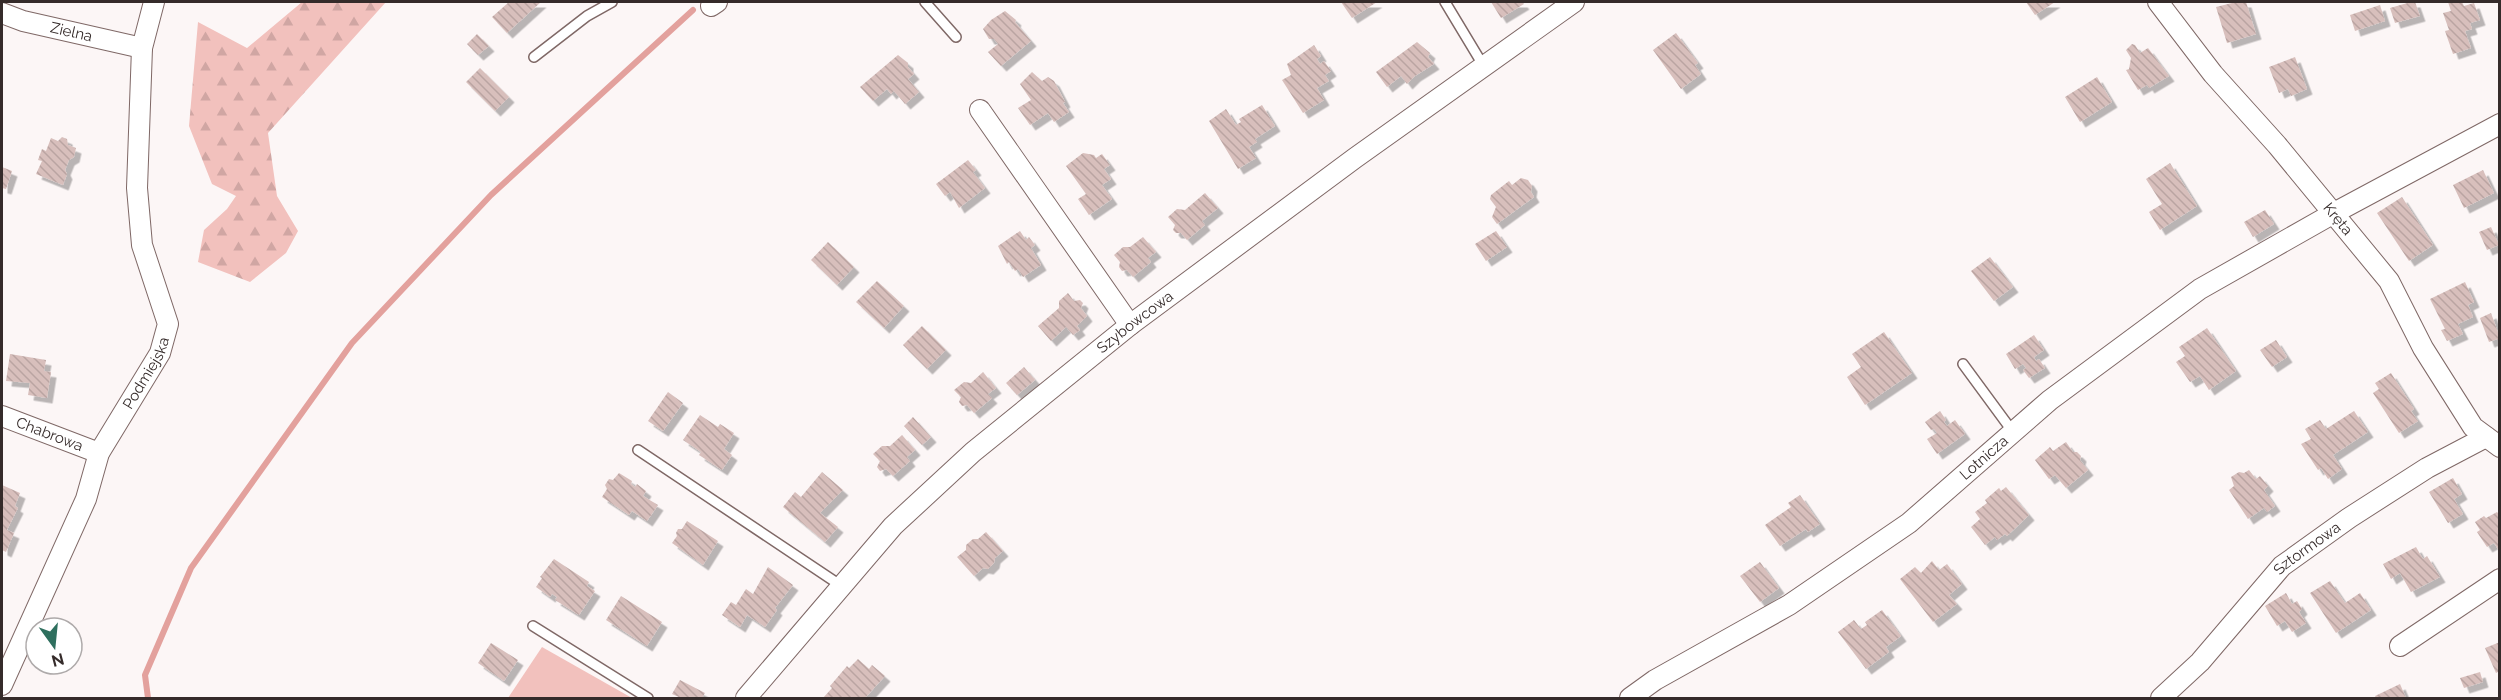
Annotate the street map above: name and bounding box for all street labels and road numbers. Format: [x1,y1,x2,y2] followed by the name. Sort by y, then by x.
[49,18,94,45] street label: Zielna
[2319,199,2357,239] street label: Kręta
[1093,287,1177,357] street label: Szybowcowa
[119,335,173,412] street label: Podmiejska
[14,413,86,455] street label: Chabrowa
[1956,432,2012,484] street label: Lotnicza
[2270,518,2344,578] street label: Sztormowa

